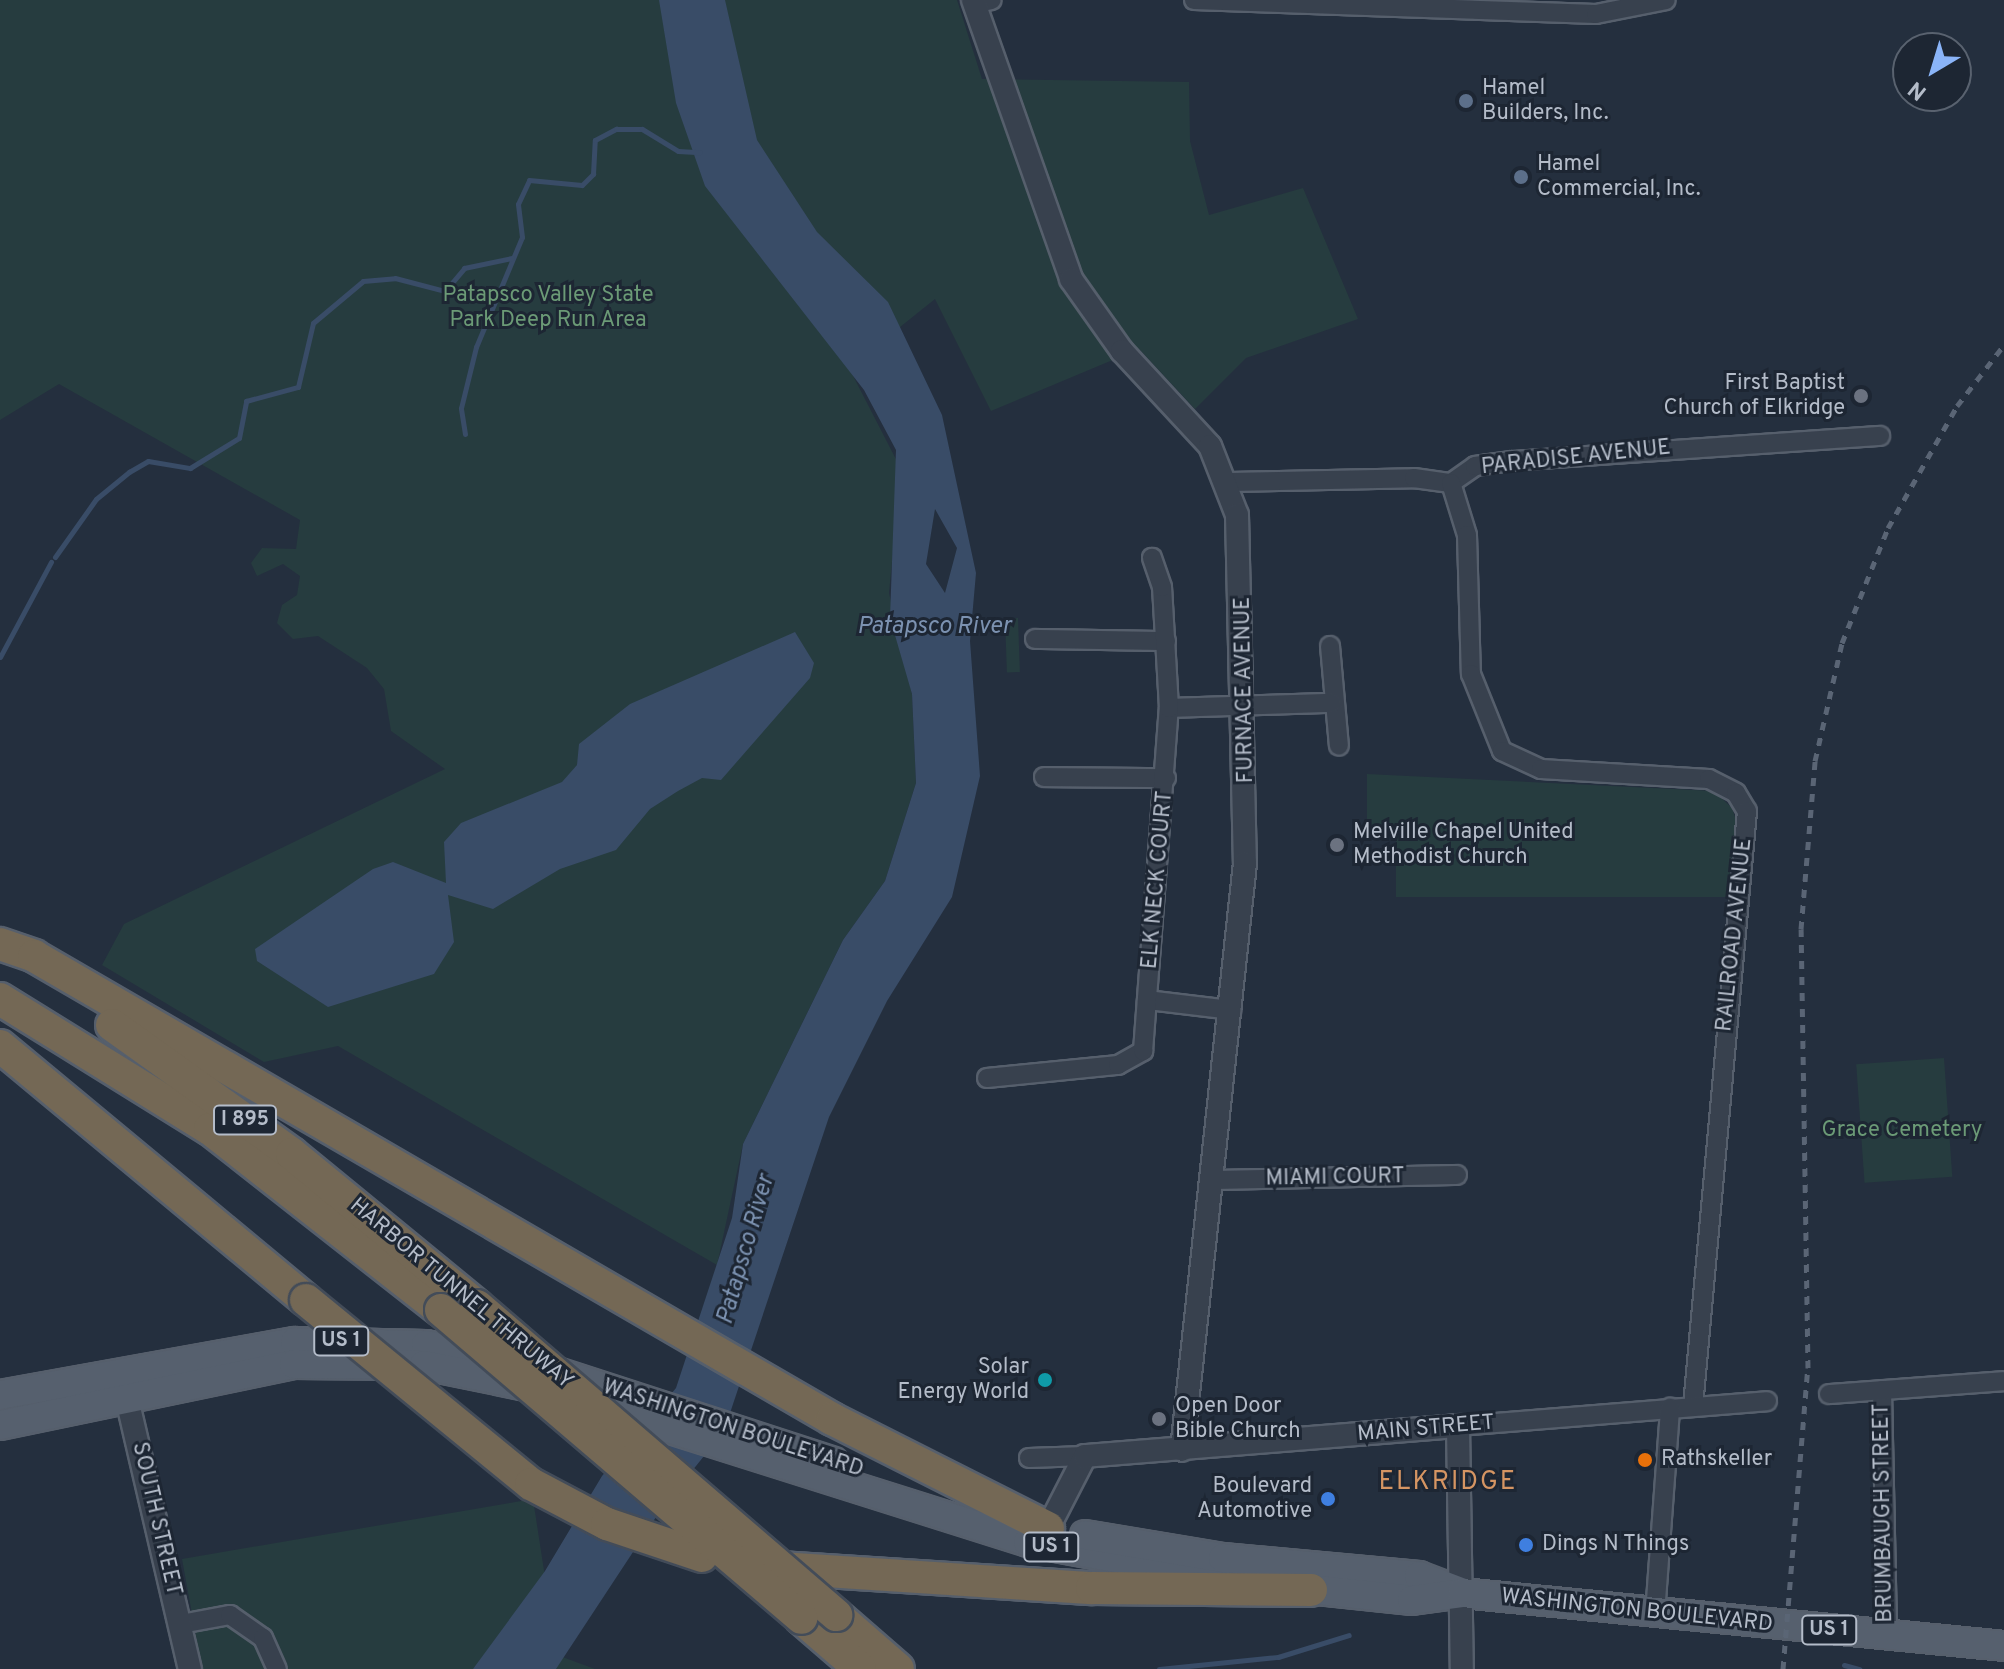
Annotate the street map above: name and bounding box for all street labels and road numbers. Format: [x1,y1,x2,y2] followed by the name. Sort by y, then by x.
[1480,435,1672,481] street label: PARADISE AVENUE
[1230,596,1260,784] street label: FURNACE AVENUE
[1137,790,1179,970] street label: ELK NECK COURT
[1712,837,1758,1033] street label: RAILROAD AVENUE
[213,1104,277,1136] road number: I 895
[1265,1164,1405,1192] street label: MIAMI COURT
[343,1192,579,1396] street label: HARBOR TUNNEL THRUWAY
[313,1325,369,1357] road number: US 1
[599,1374,867,1484] street label: WASHINGTON BOULEVARD
[1869,1403,1899,1623] street label: BRUMBAUGH STREET
[1356,1410,1496,1448] street label: MAIN STREET
[125,1440,187,1598] street label: SOUTH STREET
[1023,1531,1079,1563] road number: US 1
[1500,1584,1774,1638] street label: WASHINGTON BOULEVARD
[1801,1614,1857,1646] road number: US 1

